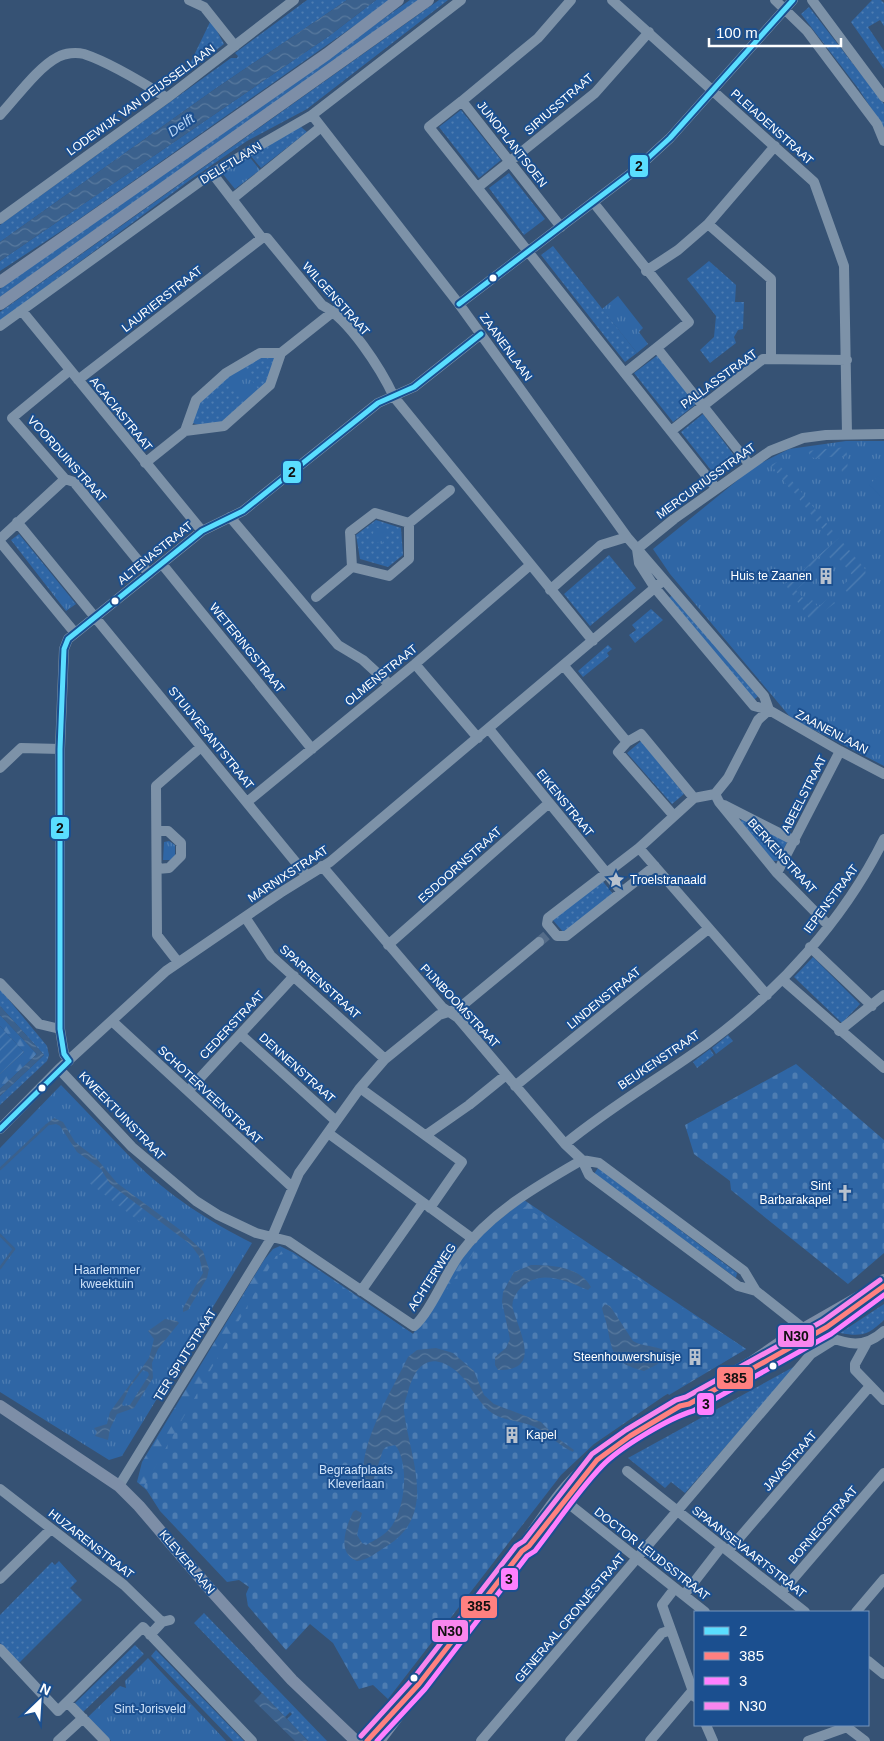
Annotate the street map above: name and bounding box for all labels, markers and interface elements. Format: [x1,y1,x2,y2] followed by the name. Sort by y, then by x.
[709,15,842,47] scale bar
[716,24,758,41] text: 100 m
[64,41,218,159] street label: LODEWIJK VAN DEIJSSELLAAN
[522,70,597,138] street label: SIRIUSSTRAAT
[728,86,816,168] street label: PLEIADENSTRAAT
[474,98,550,190] street label: JUNOPLANTSOEN
[165,110,198,140] water label: Delft
[198,139,264,187] street label: DELFTLAAN
[629,154,649,178] line badge: 2
[635,158,643,174] text: 2
[299,259,373,339] street label: WILGENSTRAAT
[119,263,206,335] street label: LAURIERSTRAAT
[488,273,498,283] unlabelled marker
[477,311,535,383] street label: ZAANENLAAN
[678,346,760,411] street label: PALLASSTRAAT
[87,374,156,454] street label: ACACIASTRAAT
[25,413,110,505] street label: VOORDUINSTRAAT
[654,440,759,522] street label: MERCURIUSSTRAAT
[282,460,302,484] line badge: 2
[288,464,296,480] text: 2
[115,518,196,587] street label: ALTENASTRAAT
[816,566,836,586] building icon: Huis te Zaanen
[731,569,812,583] place label: Huis te Zaanen
[110,596,120,606] unlabelled marker
[207,600,288,696] street label: WETERINGSTRAAT
[342,641,421,708] street label: OLMENSTRAAT
[165,684,257,793] street label: STUIJVESANTSTRAAT
[793,707,871,757] street label: ZAANENLAAN
[778,752,830,835] street label: ABEELSTRAAT
[534,767,597,840] street label: EIKENSTRAAT
[50,816,70,840] line badge: 2
[745,816,820,897] street label: BERKENSTRAAT
[56,820,64,836] text: 2
[416,824,505,906] street label: ESDOORNSTRAAT
[245,842,331,905] street label: MARNIXSTRAAT
[801,861,862,936] street label: IEPENSTRAAT
[606,870,626,890] place icon: Troelstranaald
[630,873,706,887] place label: Troelstranaald
[277,942,364,1022] street label: SPARRENSTRAAT
[418,961,503,1051] street label: PIJNBOOMSTRAAT
[564,964,644,1032] street label: LINDENSTRAAT
[197,987,268,1062] street label: CEDERSTRAAT
[615,1027,703,1093] street label: BEUKENSTRAAT
[256,1030,338,1106] street label: DENNENSTRAAT
[155,1043,266,1147] street label: SCHOTERVEENSTRAAT
[76,1069,168,1164] street label: KWEEKTUINSTRAAT
[37,1083,47,1093] unlabelled marker
[760,1179,832,1207] place label: Sint Barbarakapel
[835,1183,855,1203] church icon: Sint Barbarakapel
[405,1241,459,1313] street label: ACHTERWEG
[74,1263,140,1291] park label: Haarlemmer kweektuin
[151,1306,219,1404] street label: TER SPIJTSTRAAT
[777,1324,815,1348] line badge: N30
[783,1328,809,1344] text: N30
[685,1347,705,1367] building icon: Steenhouwershuisje
[573,1350,681,1364] place label: Steenhouwershuisje
[768,1361,778,1371] unlabelled marker
[716,1366,754,1390] line badge: 385
[723,1370,747,1386] text: 385
[696,1392,715,1416] line badge: 3
[702,1396,710,1412] text: 3
[502,1425,522,1445] building icon: Kapel
[526,1428,557,1442] place label: Kapel
[760,1428,820,1494] street label: JAVASTRAAT
[319,1463,393,1491] park label: Begraafplaats Kleverlaan
[785,1483,861,1567] street label: BORNEOSTRAAT
[689,1503,809,1601] street label: SPAANSEVAARTSTRAAT
[592,1505,713,1604] street label: DOCTOR LEIJDSSTRAAT
[46,1506,137,1582] street label: HUZARENSTRAAT
[156,1527,218,1597] street label: KLEVERLAAN
[511,1550,629,1685] street label: GENERAAL CRONJÉSTRAAT
[500,1567,519,1591] line badge: 3
[505,1571,513,1587] text: 3
[460,1595,498,1619] line badge: 385
[467,1598,491,1614] text: 385
[694,1611,869,1726] legend
[431,1619,469,1643] line badge: N30
[739,1622,747,1639] text: 2
[437,1623,463,1639] text: N30
[739,1647,764,1664] text: 385
[739,1672,747,1689] text: 3
[409,1673,419,1683] unlabelled marker
[15,1676,65,1726] north arrow
[38,1680,53,1699] text: N
[739,1697,767,1714] text: N30
[114,1702,186,1716] park label: Sint-Jorisveld

